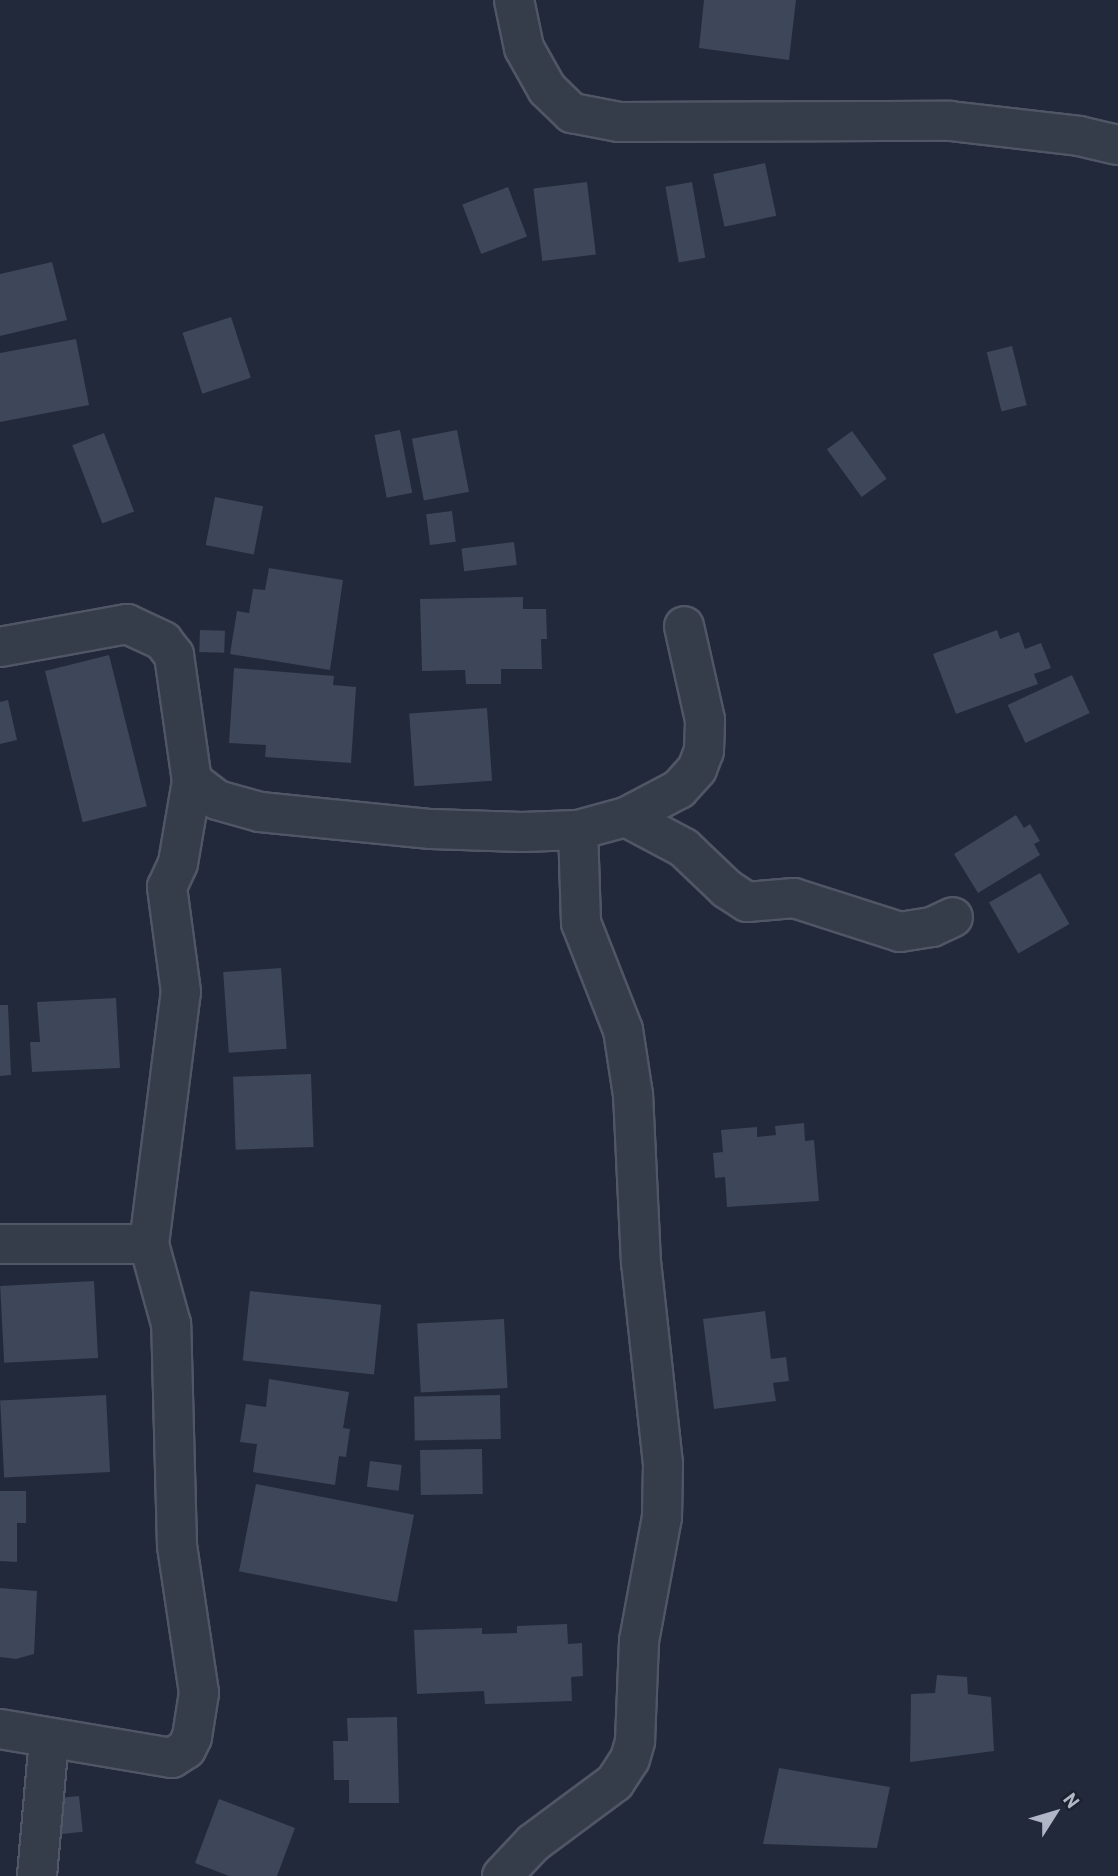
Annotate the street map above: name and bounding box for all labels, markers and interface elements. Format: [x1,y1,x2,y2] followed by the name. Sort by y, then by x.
[1020,1778,1090,1848] north arrow
[1059,1788,1085,1812] text: N

